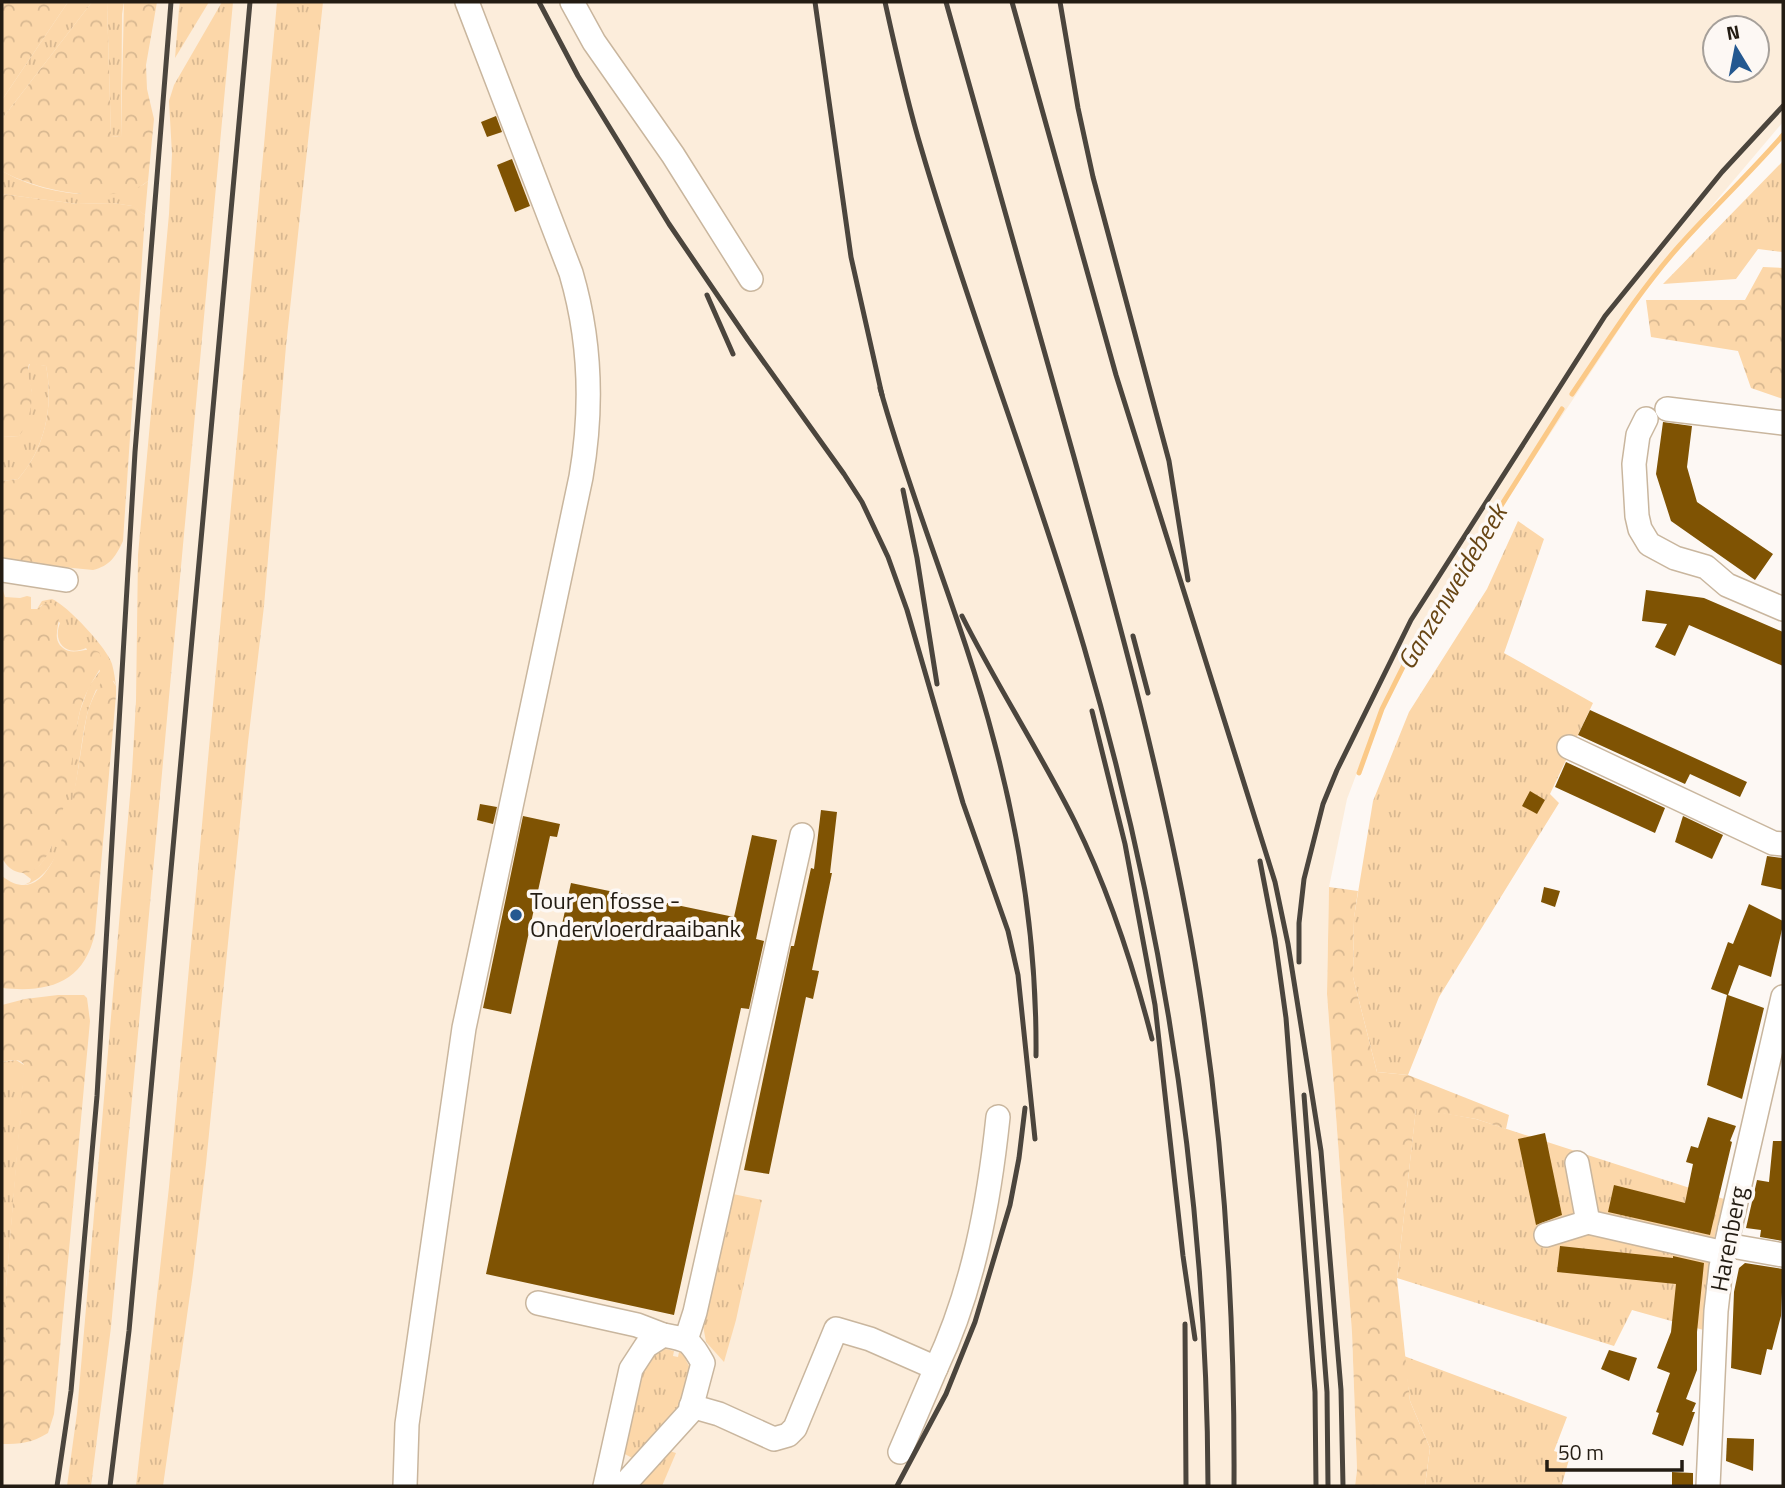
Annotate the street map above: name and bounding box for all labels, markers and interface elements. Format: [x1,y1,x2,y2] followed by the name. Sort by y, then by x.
[1701,14,1771,84] north arrow
[1724,16,1742,47] text: N
[1387,494,1518,677] water label: Ganzenweidebeek
[530,882,742,946] place label: Tour en fosse - Ondervloerdraaibank
[508,907,524,923] marker: Tour en fosse - Ondervloerdraaibank
[1700,1183,1756,1295] street label: Harenberg
[1547,1428,1682,1472] scale bar
[1558,1436,1604,1468] text: 50 m

